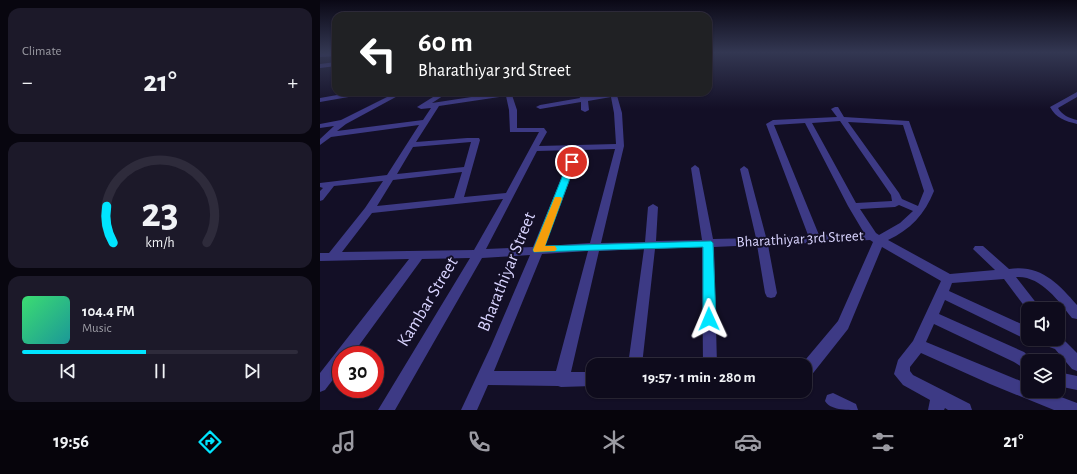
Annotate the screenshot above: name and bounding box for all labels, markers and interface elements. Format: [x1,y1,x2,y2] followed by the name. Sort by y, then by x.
[352,28,404,80] icon: left
[418,29,473,57] text: 60 m
[22,45,61,58] text: Climate
[418,62,571,80] text: Bharathiyar 3rd Street
[143,67,177,97] text: 21°
[22,71,33,93] text: −
[287,71,298,93] text: +
[555,145,589,179] pin
[561,151,583,173] icon: arrive
[141,193,179,234] text: 23
[475,209,539,334] street label: Bharathiyar Street
[736,228,864,250] street label: Bharathiyar 3rd Street
[145,236,175,250] text: km/h
[394,254,462,350] street label: Kambar Street
[688,298,730,340] position arrow
[1021,302,1065,398] map controls
[1021,302,1065,346] button: sound
[82,304,135,319] text: 104.4 FM
[82,322,112,335] text: Music
[332,346,384,398] speed limit sign: 30
[1021,354,1065,398] button: layers
[57,360,79,382] icon: previous
[149,360,171,382] icon: pause
[241,360,263,382] icon: next
[642,370,756,385] text: 19:57 · 1 min · 280 m
[196,428,224,456] icon: directions
[330,428,358,456] icon: music
[465,428,493,456] icon: phone
[600,428,628,456] icon: climate
[734,428,762,456] icon: car
[869,428,897,456] icon: filters
[53,433,89,451] text: 19:56
[1003,433,1024,451] text: 21°

